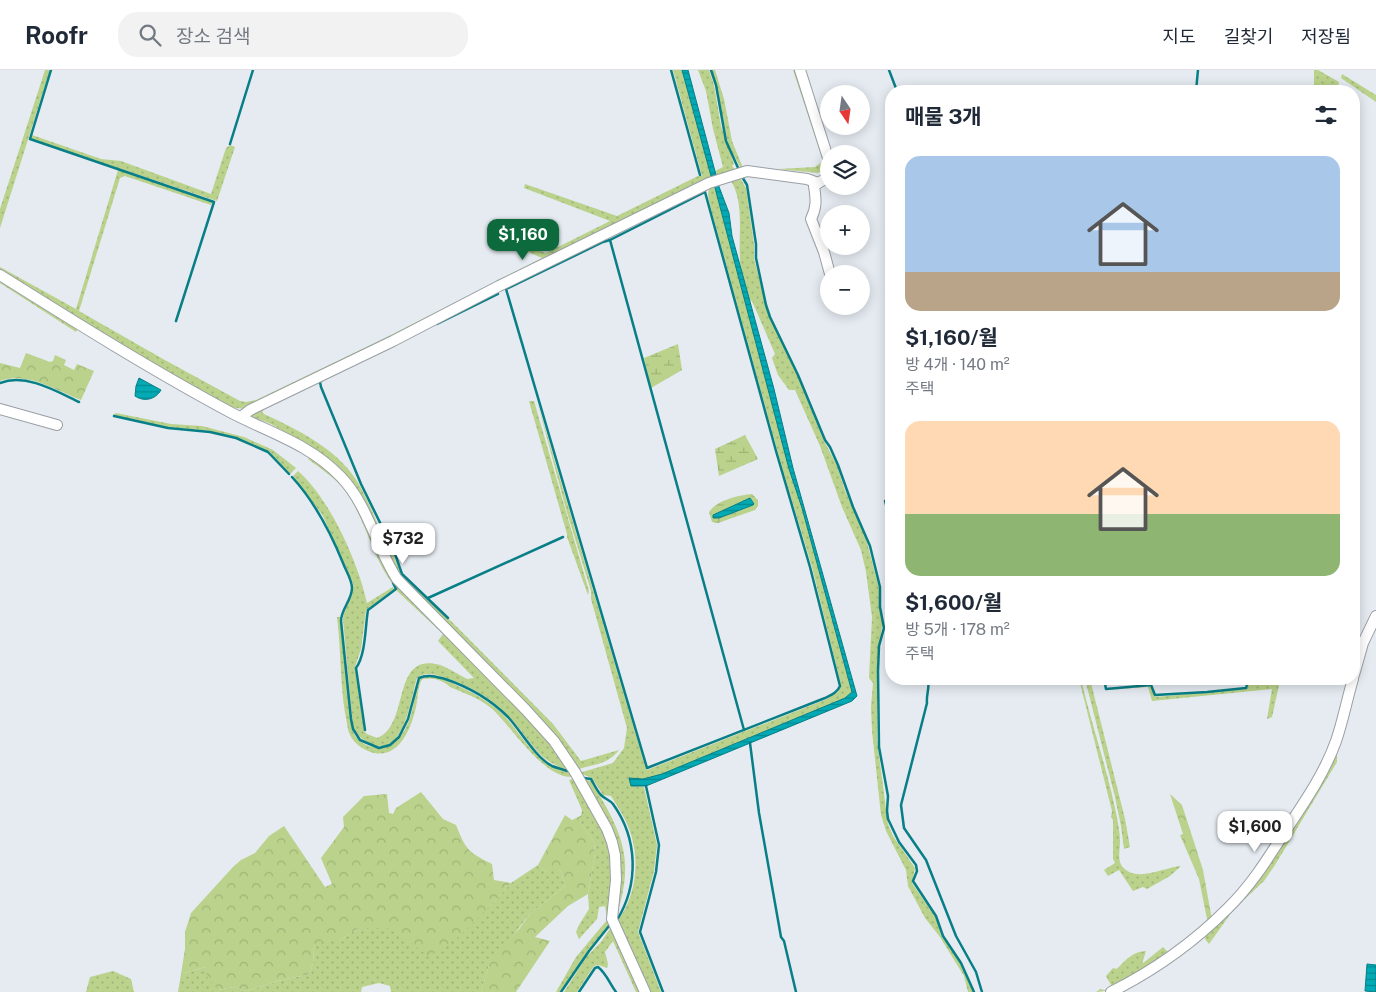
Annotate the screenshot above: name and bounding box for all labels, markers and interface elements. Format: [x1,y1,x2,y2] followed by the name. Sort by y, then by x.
[118,12,468,57] search box
[25,21,88,49] text: Roofr
[136,21,164,49] icon: search
[176,25,250,47] text: 장소 검색
[1163,26,1196,47] text: 지도
[1224,26,1273,47] text: 길찾기
[1301,26,1351,47] text: 저장됨
[820,85,870,135] north arrow
[820,85,870,315] map controls
[1312,101,1340,129] icon: filters
[905,104,982,129] text: 매물 3개
[820,145,870,195] button: layers
[1078,189,1168,279] icon: home
[820,205,870,255] button: +
[482,218,564,261] pin: $1,160
[498,225,548,244] text: $1,160
[820,265,870,315] button: −
[905,325,998,350] text: $1,160/월
[905,355,1010,374] text: 방 4개 · 140 m²
[905,379,934,398] text: 주택
[1078,454,1168,544] icon: home
[373,522,433,565] pin: $732
[382,529,424,548] text: $732
[905,590,1002,615] text: $1,600/월
[905,620,1010,639] text: 방 5개 · 178 m²
[905,644,934,663] text: 주택
[1214,810,1296,853] pin: $1,600
[1228,817,1282,836] text: $1,600

